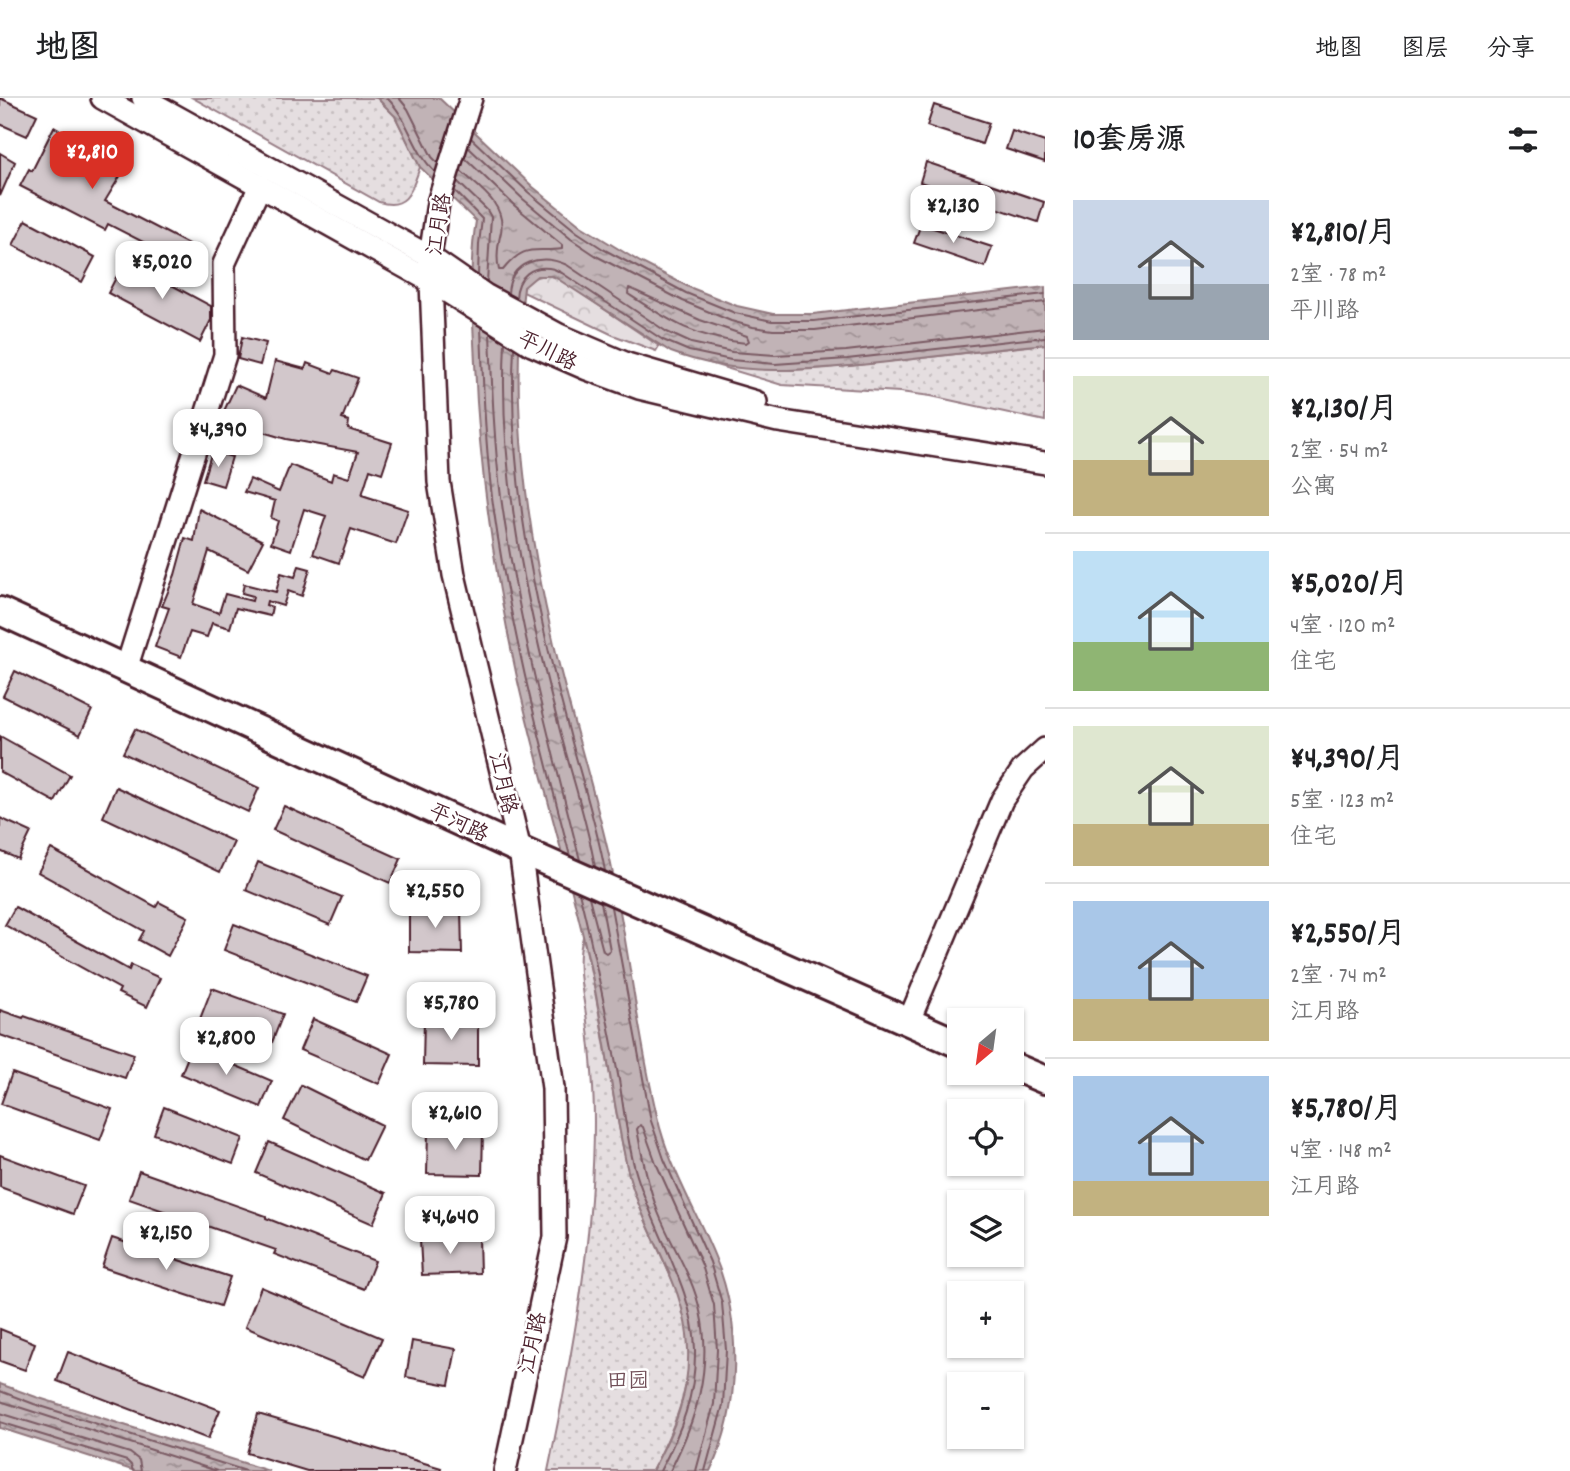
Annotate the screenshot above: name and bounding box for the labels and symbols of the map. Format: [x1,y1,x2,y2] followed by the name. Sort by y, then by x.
[35,132,149,191] pin: ¥2,810
[896,186,1010,245] pin: ¥2,130
[421,191,461,258] street label: 江月路
[105,242,219,301] pin: ¥5,020
[512,325,582,380] street label: 平川路
[161,410,275,469] pin: ¥4,390
[479,750,523,818] street label: 江月路
[423,798,493,852] street label: 平河路
[378,870,492,930] pin: ¥2,550
[394,982,508,1042] pin: ¥5,780
[947,1008,1024,1085] north arrow
[169,1018,283,1077] pin: ¥2,800
[398,1093,512,1152] pin: ¥2,610
[393,1196,507,1256] pin: ¥4,640
[109,1212,223,1272] pin: ¥2,150
[514,1310,556,1378] street label: 江月路
[607,1368,649,1398] park label: 田园

